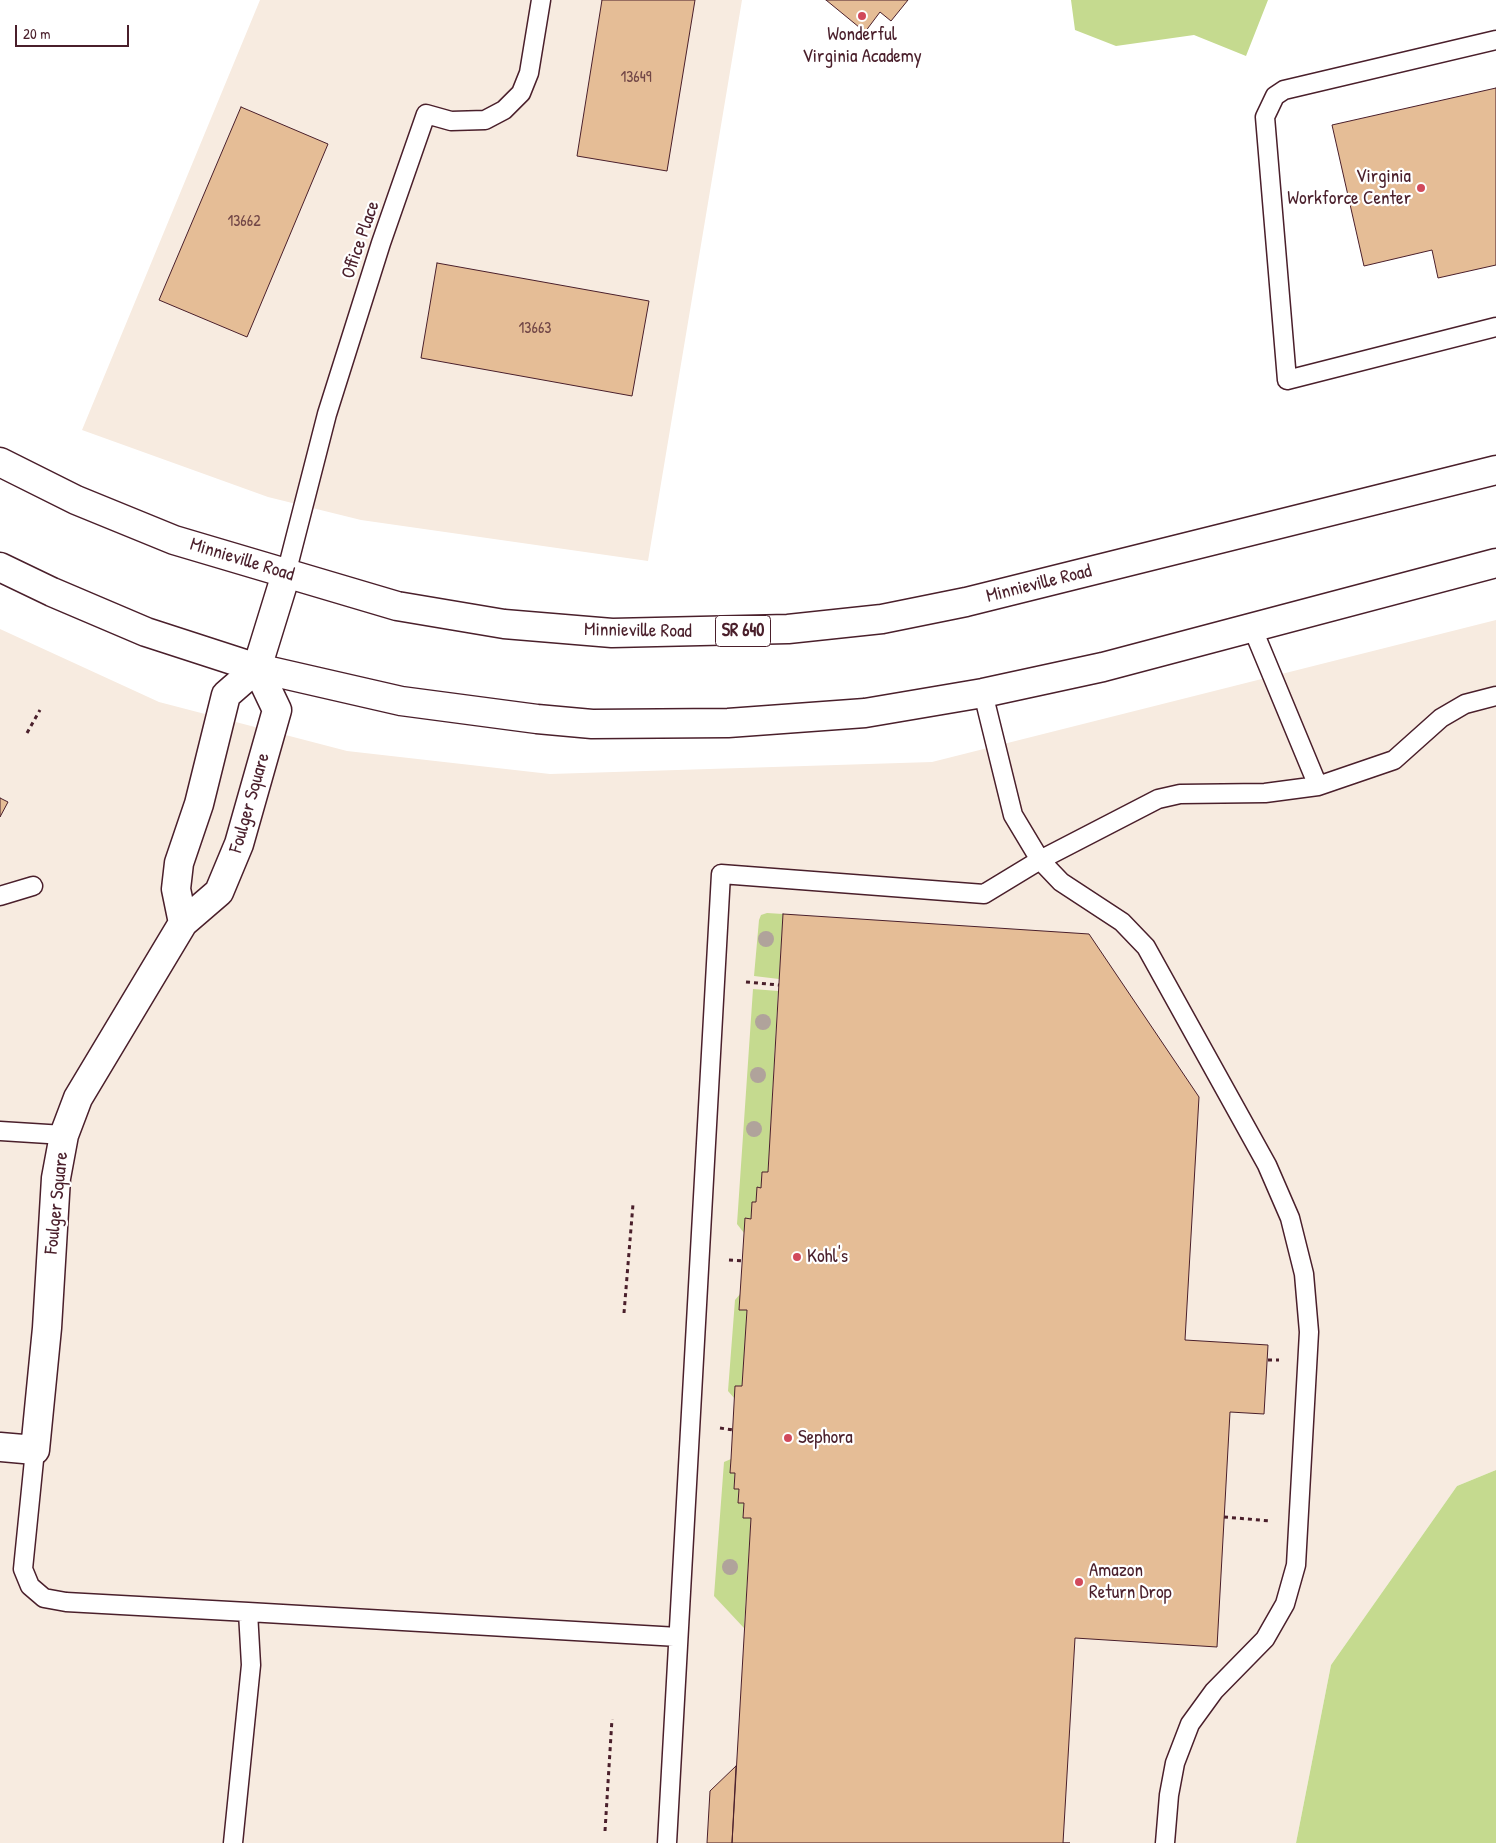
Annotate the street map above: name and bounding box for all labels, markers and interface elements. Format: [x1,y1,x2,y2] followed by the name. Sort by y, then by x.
[856,10,868,22] marker: Wonderful Virginia Academy
[18,15,131,47] scale bar
[23,23,50,44] text: 20 m
[802,24,922,68] place label: Wonderful Virginia Academy
[620,68,652,88] house number: 13649
[1287,166,1411,210] place label: Virginia Workforce Center
[1415,182,1427,194] marker: Virginia Workforce Center
[337,198,385,282] street label: Office Place
[227,212,261,232] house number: 13662
[519,319,551,339] house number: 13663
[187,533,297,587] street label: Minnieville Road
[984,560,1094,608] street label: Minnieville Road
[716,616,770,646] road number: SR 640
[584,619,692,643] street label: Minnieville Road
[225,751,275,855] street label: Foulger Square
[40,1151,74,1255] street label: Foulger Square
[807,1246,848,1268] place label: Kohl's
[791,1251,803,1263] marker: Kohl's
[798,1427,853,1449] place label: Sephora
[782,1432,794,1444] marker: Sephora
[1089,1560,1172,1604] place label: Amazon Return Drop
[1073,1576,1085,1588] marker: Amazon Return Drop

